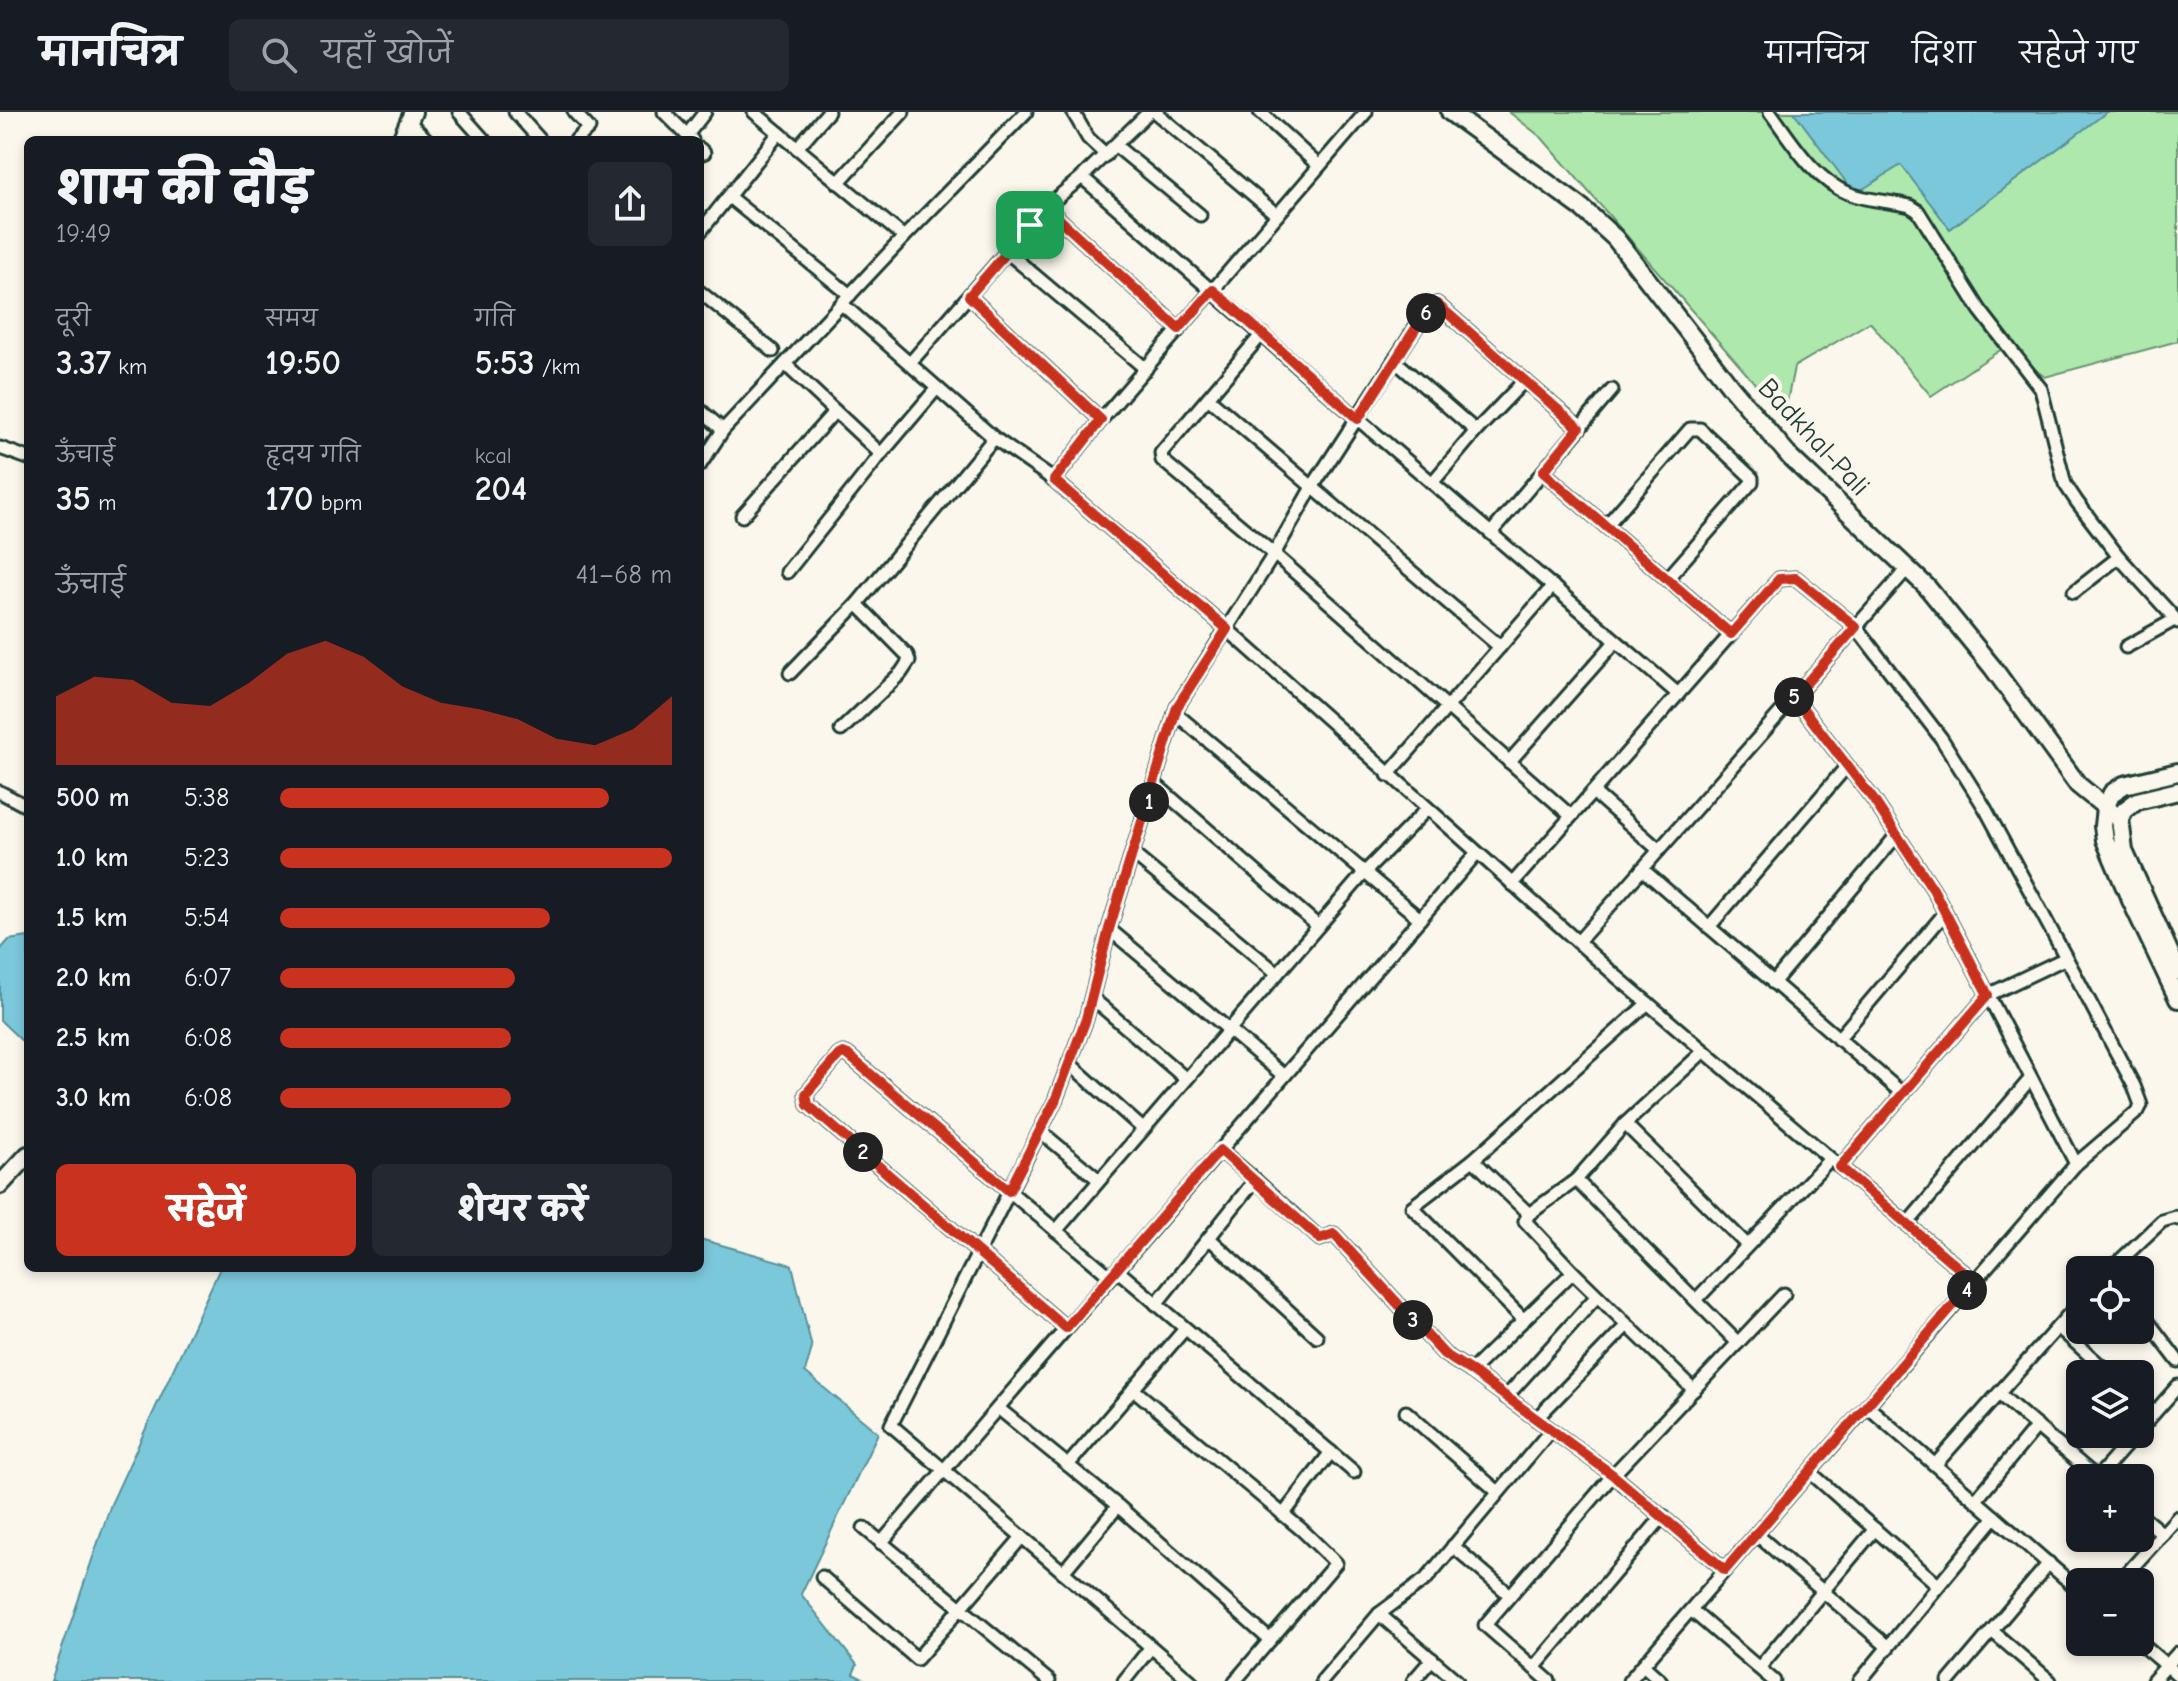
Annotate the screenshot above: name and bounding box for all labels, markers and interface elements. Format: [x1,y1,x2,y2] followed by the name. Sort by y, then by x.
[229,19,789,91] search box
[40,31,181,75] text: मानचित्र
[257,33,301,77] icon: search
[321,36,453,71] text: यहाँ खोजें
[1765,38,1868,70] text: मानचित्र
[1912,38,1976,70] text: दिशा
[2020,38,2138,70] text: सहेजे गए
[588,162,672,246] button: share
[56,163,311,214] text: शाम की दौड़
[996,191,1064,259] pin
[1008,203,1052,247] icon: arrive
[56,219,111,249] text: 19:49
[1406,293,1446,333] pin: 6
[1420,300,1432,326] text: 6
[56,306,91,332] text: दूरी
[265,306,318,332] text: समय
[475,306,515,332] text: गति
[56,343,111,383] text: 3.37
[265,343,341,383] text: 19:50
[475,343,535,383] text: 5:53
[111,354,147,380] text: km
[535,354,580,380] text: /km
[1752,372,1876,502] street label: Badkhal-Pali
[56,442,115,468] text: ऊँचाई
[265,442,360,468] text: हृदय गति
[475,443,512,469] text: kcal
[475,469,527,509] text: 204
[56,479,91,519] text: 35
[265,479,313,519] text: 170
[91,490,116,516] text: m
[313,490,362,516] text: bpm
[576,560,672,590] text: 41–68 m
[56,570,126,600] text: ऊँचाई
[1774,677,1814,717] pin: 5
[1788,684,1800,710] text: 5
[1129,782,1169,822] pin: 1
[56,783,130,813] text: 500 m
[184,783,229,813] text: 5:38
[1145,789,1153,815] text: 1
[56,843,128,873] text: 1.0 km
[184,843,230,873] text: 5:23
[56,903,127,933] text: 1.5 km
[184,903,229,933] text: 5:54
[56,963,131,993] text: 2.0 km
[184,963,231,993] text: 6:07
[56,1023,130,1053] text: 2.5 km
[184,1023,232,1053] text: 6:08
[56,1083,131,1113] text: 3.0 km
[184,1083,232,1113] text: 6:08
[843,1132,883,1172] pin: 2
[858,1139,868,1165] text: 2
[56,1164,356,1256] button: सहेजें
[372,1164,672,1256] button: शेयर करें
[2066,1256,2154,1656] map controls
[2066,1256,2154,1344] button: locate
[1947,1270,1987,1310] pin: 4
[1962,1277,1972,1303] text: 4
[1393,1300,1433,1340] pin: 3
[1408,1307,1418,1333] text: 3
[2066,1360,2154,1448] button: layers
[2066,1464,2154,1552] button: +
[2066,1568,2154,1656] button: −

